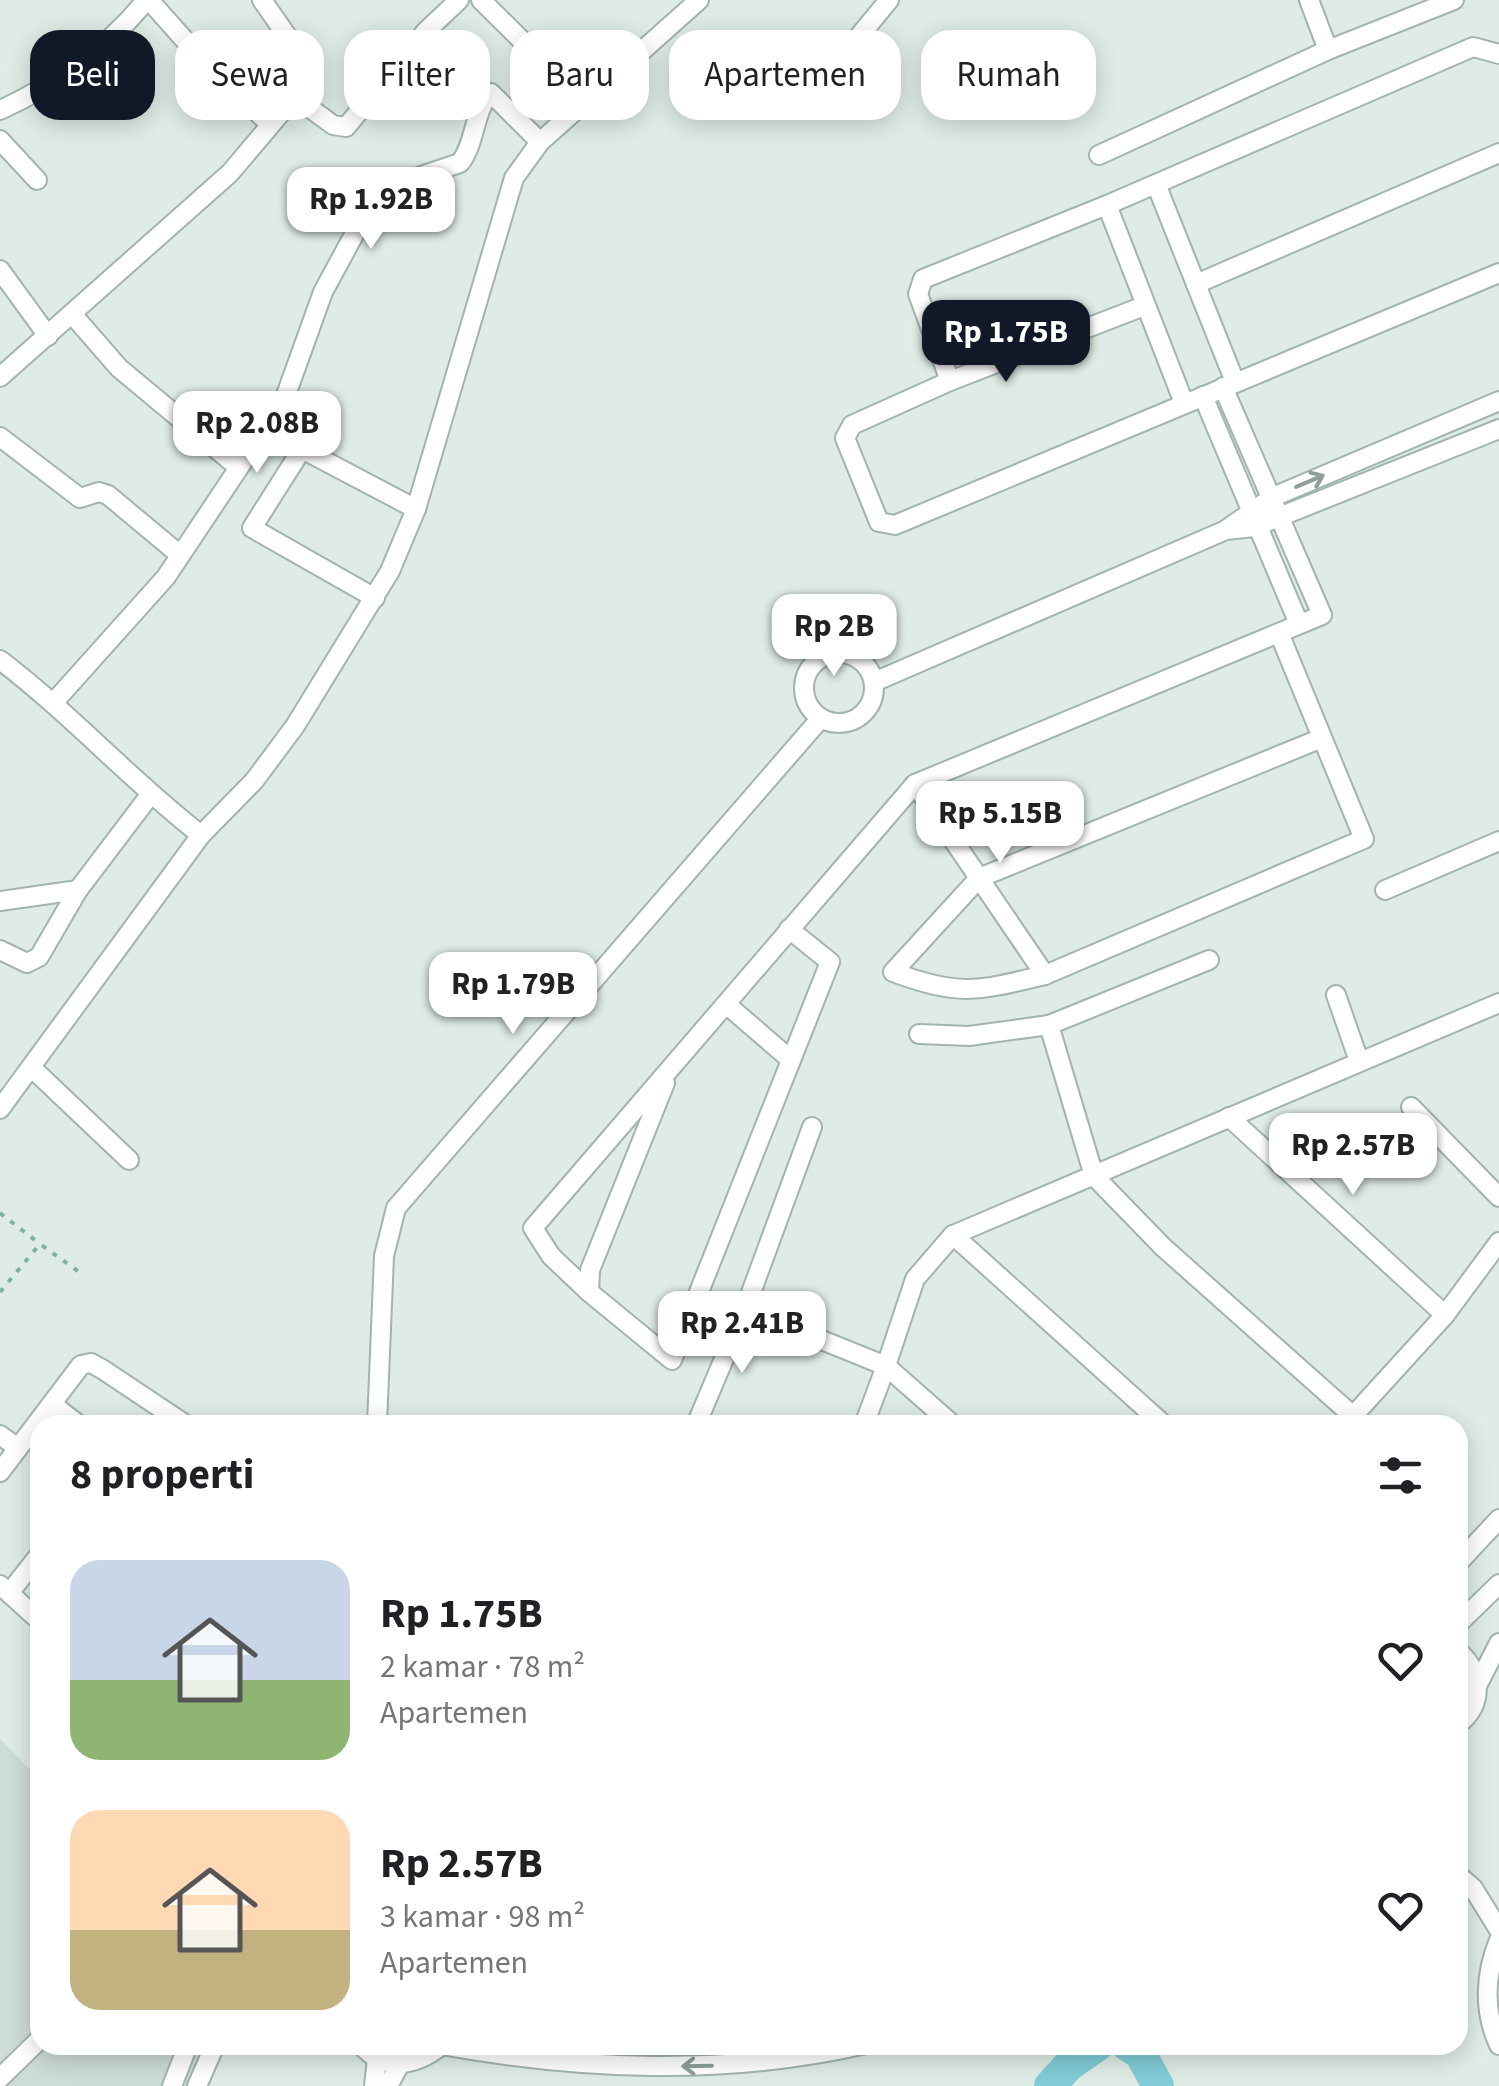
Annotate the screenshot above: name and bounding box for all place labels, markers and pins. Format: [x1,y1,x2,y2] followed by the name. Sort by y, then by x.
[268,167,474,252] pin: Rp 1.92B
[903,300,1109,385] pin: Rp 1.75B
[154,391,360,476] pin: Rp 2.08B
[764,594,904,679] pin: Rp 2B
[897,781,1103,866] pin: Rp 5.15B
[410,952,616,1037] pin: Rp 1.79B
[1250,1113,1456,1198] pin: Rp 2.57B
[639,1291,845,1376] pin: Rp 2.41B

